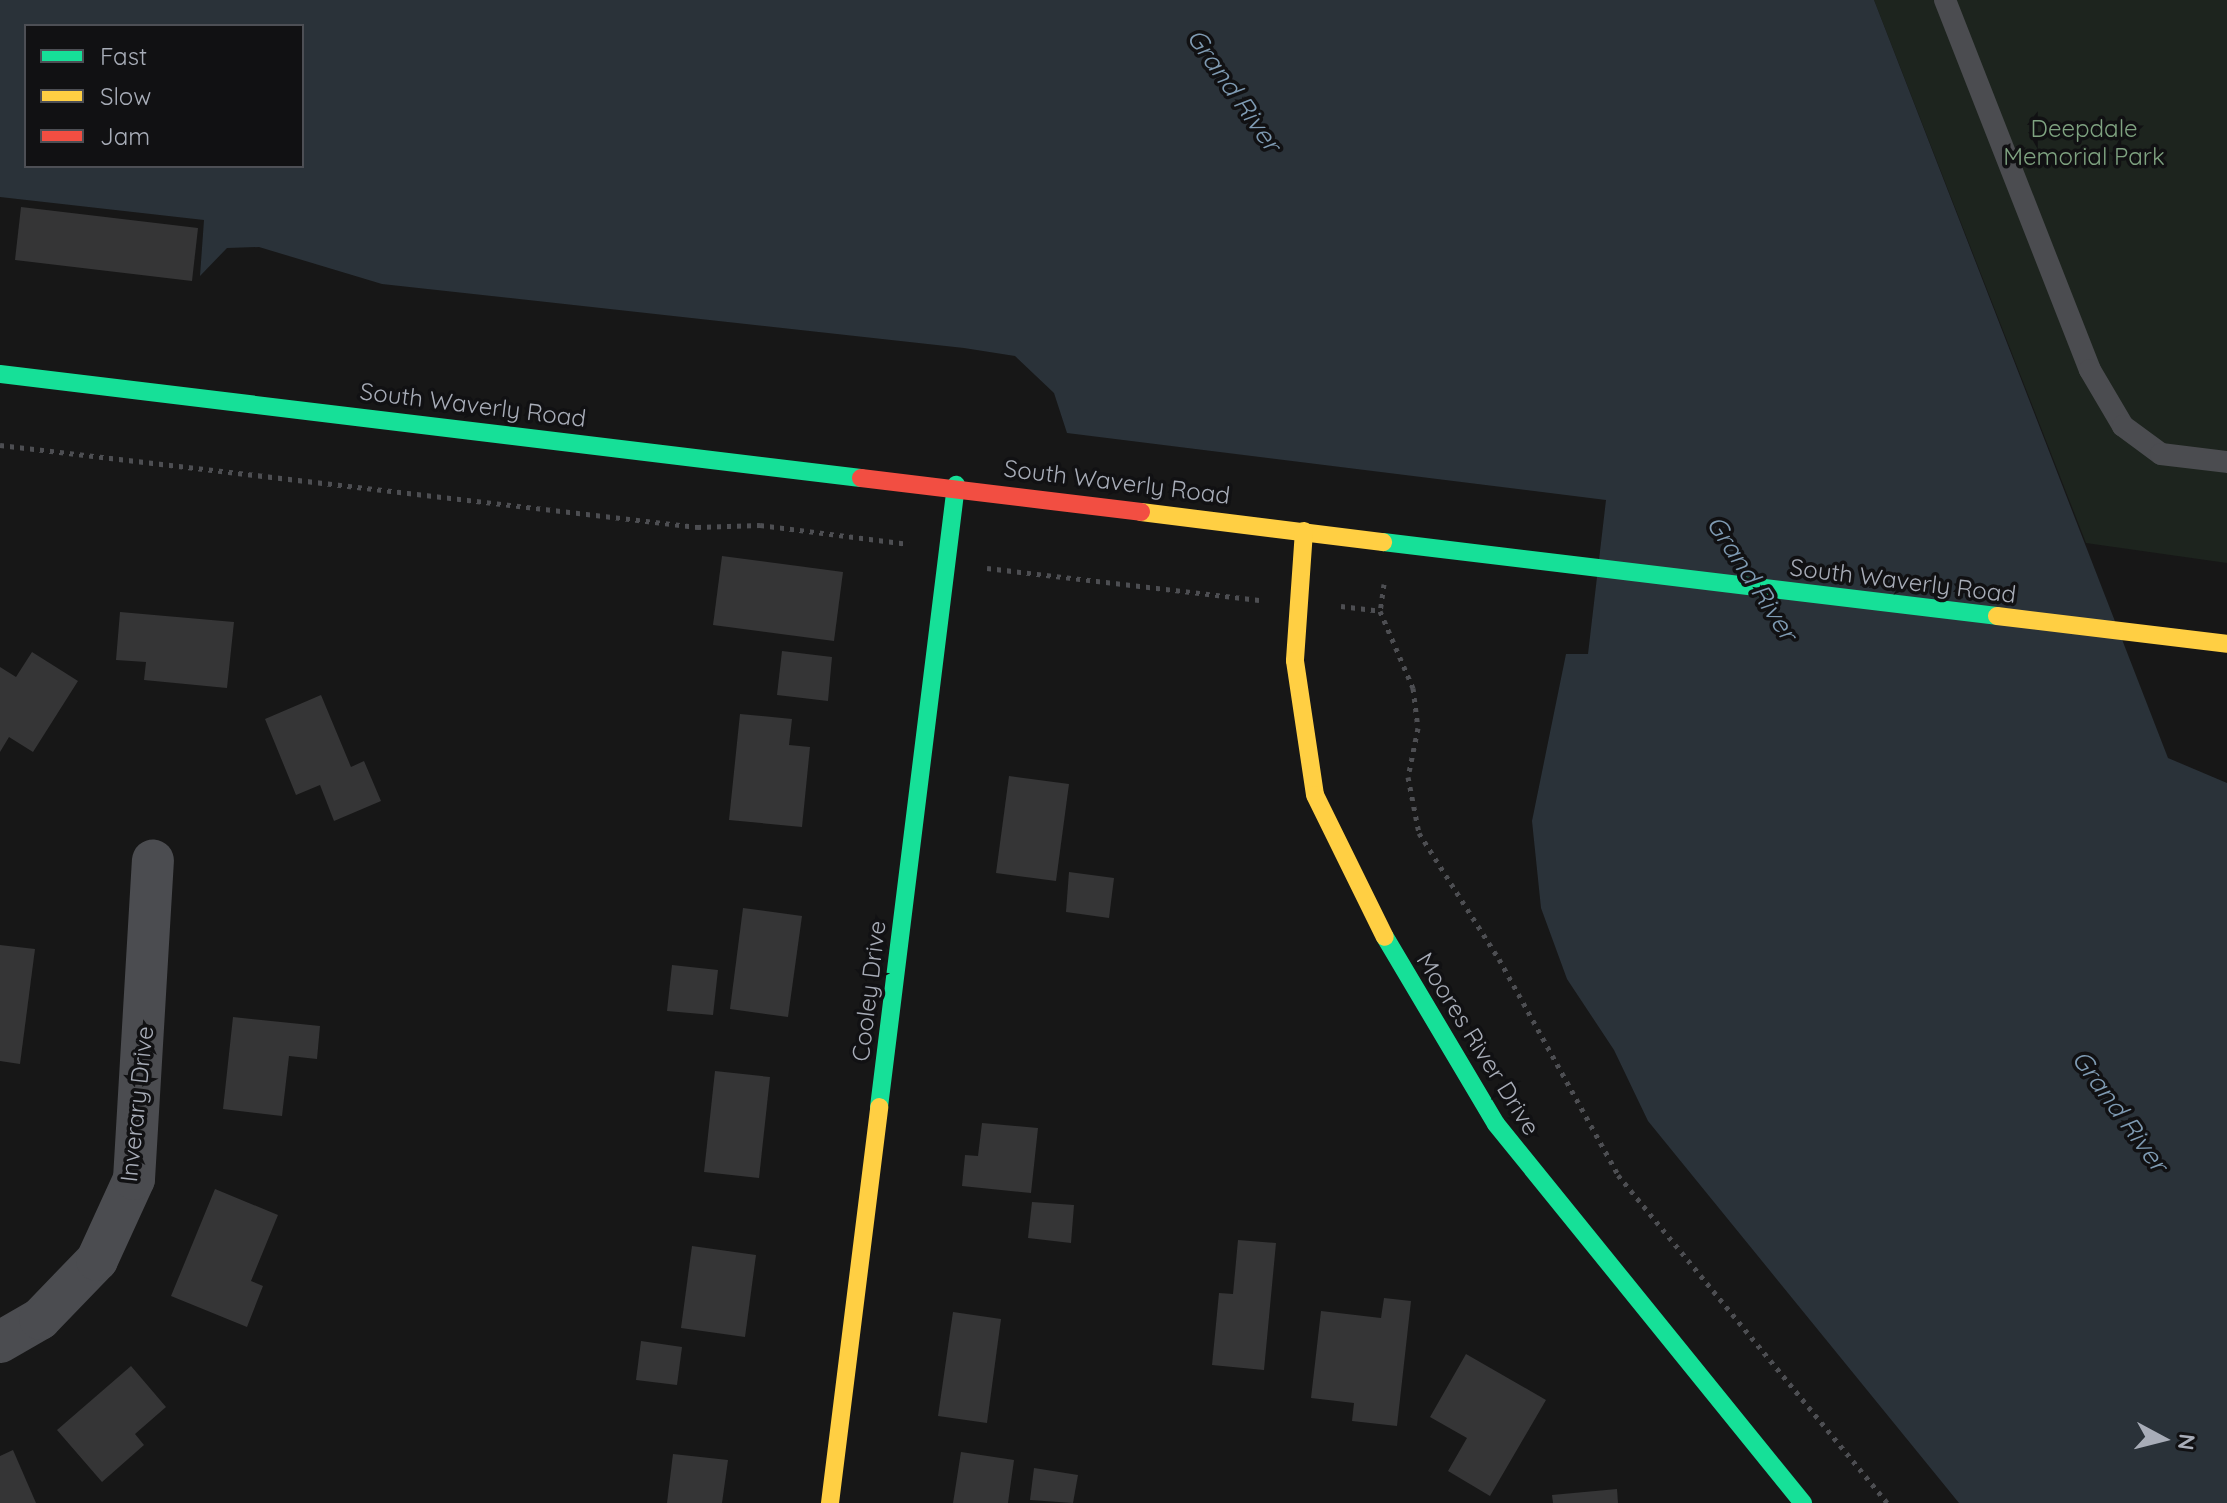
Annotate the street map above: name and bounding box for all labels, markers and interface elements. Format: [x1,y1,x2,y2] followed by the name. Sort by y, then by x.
[1180,23,1288,157] water label: Grand River
[24,24,304,168] legend
[100,41,147,71] text: Fast
[100,81,151,111] text: Slow
[2003,115,2165,171] park label: Deepdale Memorial Park
[100,121,150,151] text: Jam
[358,377,588,433] street label: South Waverly Road
[1002,454,1232,510] street label: South Waverly Road
[1700,510,1804,646] water label: Grand River
[1788,553,2018,609] street label: South Waverly Road
[846,919,892,1063] street label: Cooley Drive
[1410,947,1546,1141] street label: Moores River Drive
[114,1025,160,1183] street label: Inverary Drive
[2065,1044,2175,1178] water label: Grand River
[2123,1399,2203,1479] north arrow
[2172,1432,2202,1452] text: N

